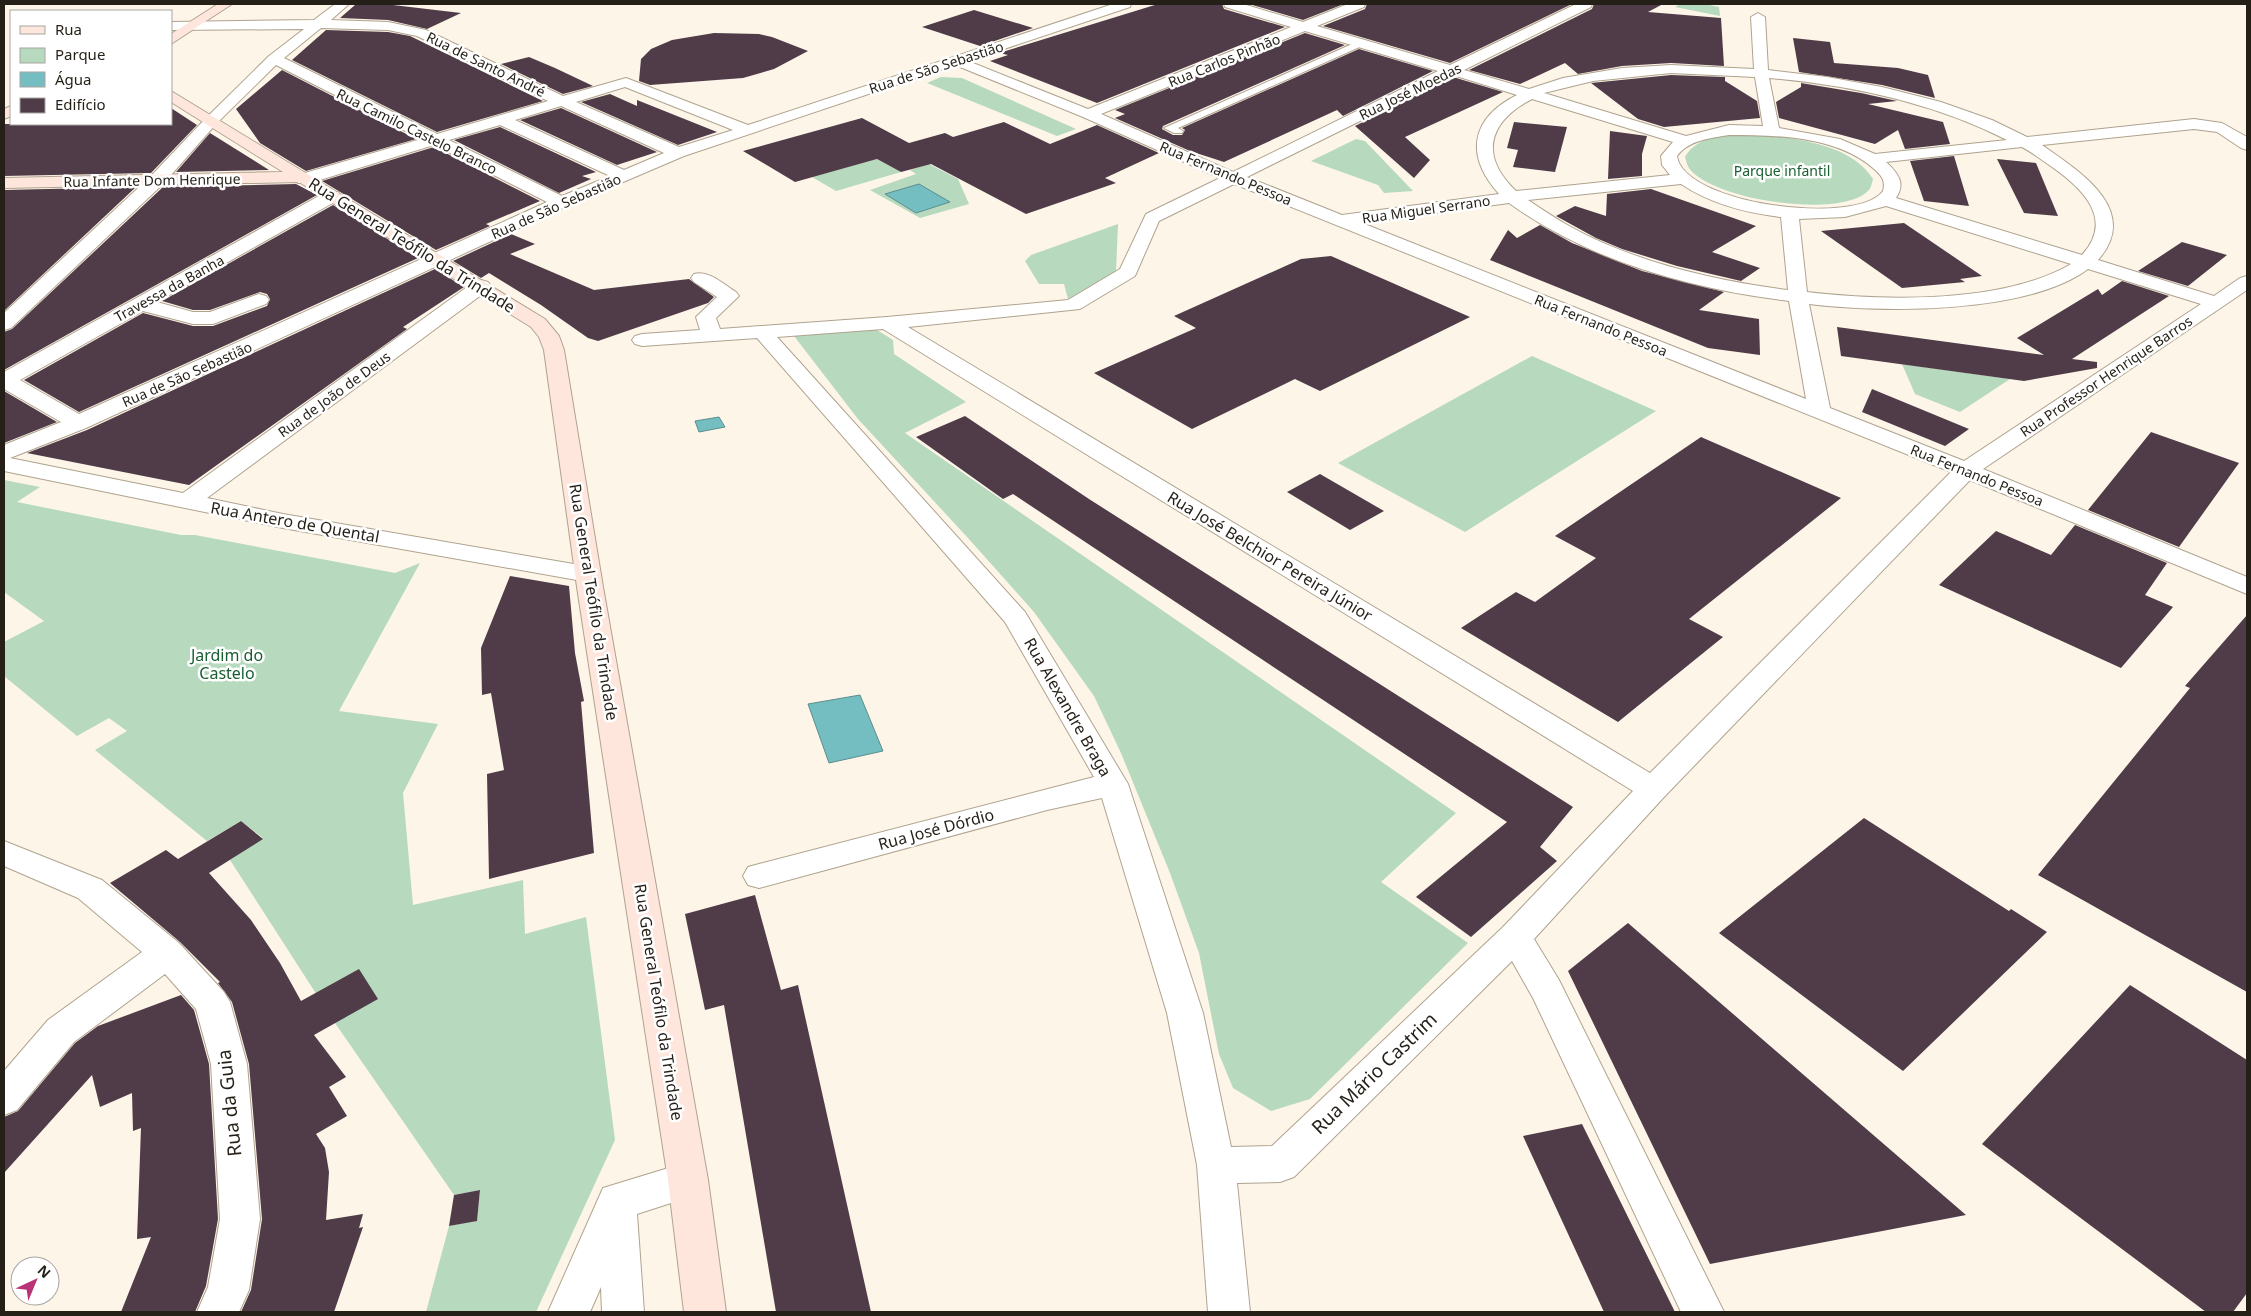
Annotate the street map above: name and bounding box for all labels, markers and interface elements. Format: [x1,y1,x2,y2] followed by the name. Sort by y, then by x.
[10,10,172,125] legend
[55,19,82,39] text: Rua
[423,27,549,101] street label: Rua de Santo André
[1165,29,1283,91] street label: Rua Carlos Pinhão
[866,36,1006,98] street label: Rua de São Sebastião
[55,44,105,64] text: Parque
[1356,58,1465,124] street label: Rua José Moedas
[55,69,92,89] text: Água
[334,84,500,178] street label: Rua Camilo Castelo Branco
[55,94,106,114] text: Edifício
[1157,137,1295,209] street label: Rua Fernando Pessoa
[1734,161,1830,180] park label: Parque infantil
[63,169,241,191] street label: Rua Infante Dom Henrique
[488,169,624,243] street label: Rua de São Sebastião
[305,172,519,318] street label: Rua General Teófilo da Trindade
[1361,191,1491,227] street label: Rua Miguel Serrano
[111,250,227,326] street label: Travessa da Banha
[1532,290,1670,360] street label: Rua Fernando Pessoa
[2016,311,2196,441] street label: Rua Professor Henrique Barros
[119,337,255,411] street label: Rua de São Sebastião
[274,347,394,441] street label: Rua de João de Deus
[1908,440,2046,510] street label: Rua Fernando Pessoa
[564,482,624,722] street label: Rua General Teófilo da Trindade
[1163,486,1377,626] street label: Rua José Belchior Pereira Júnior
[209,496,381,548] street label: Rua Antero de Quental
[1019,633,1117,781] street label: Rua Alexandre Braga
[189,644,263,684] park label: Jardim do Castelo
[876,803,996,855] street label: Rua José Dórdio
[629,882,689,1122] street label: Rua General Teófilo da Trindade
[1305,1006,1443,1140] street label: Rua Mário Castrim
[210,1048,248,1158] street label: Rua da Guia
[10,1256,60,1306] north arrow
[34,1260,55,1282] text: N

